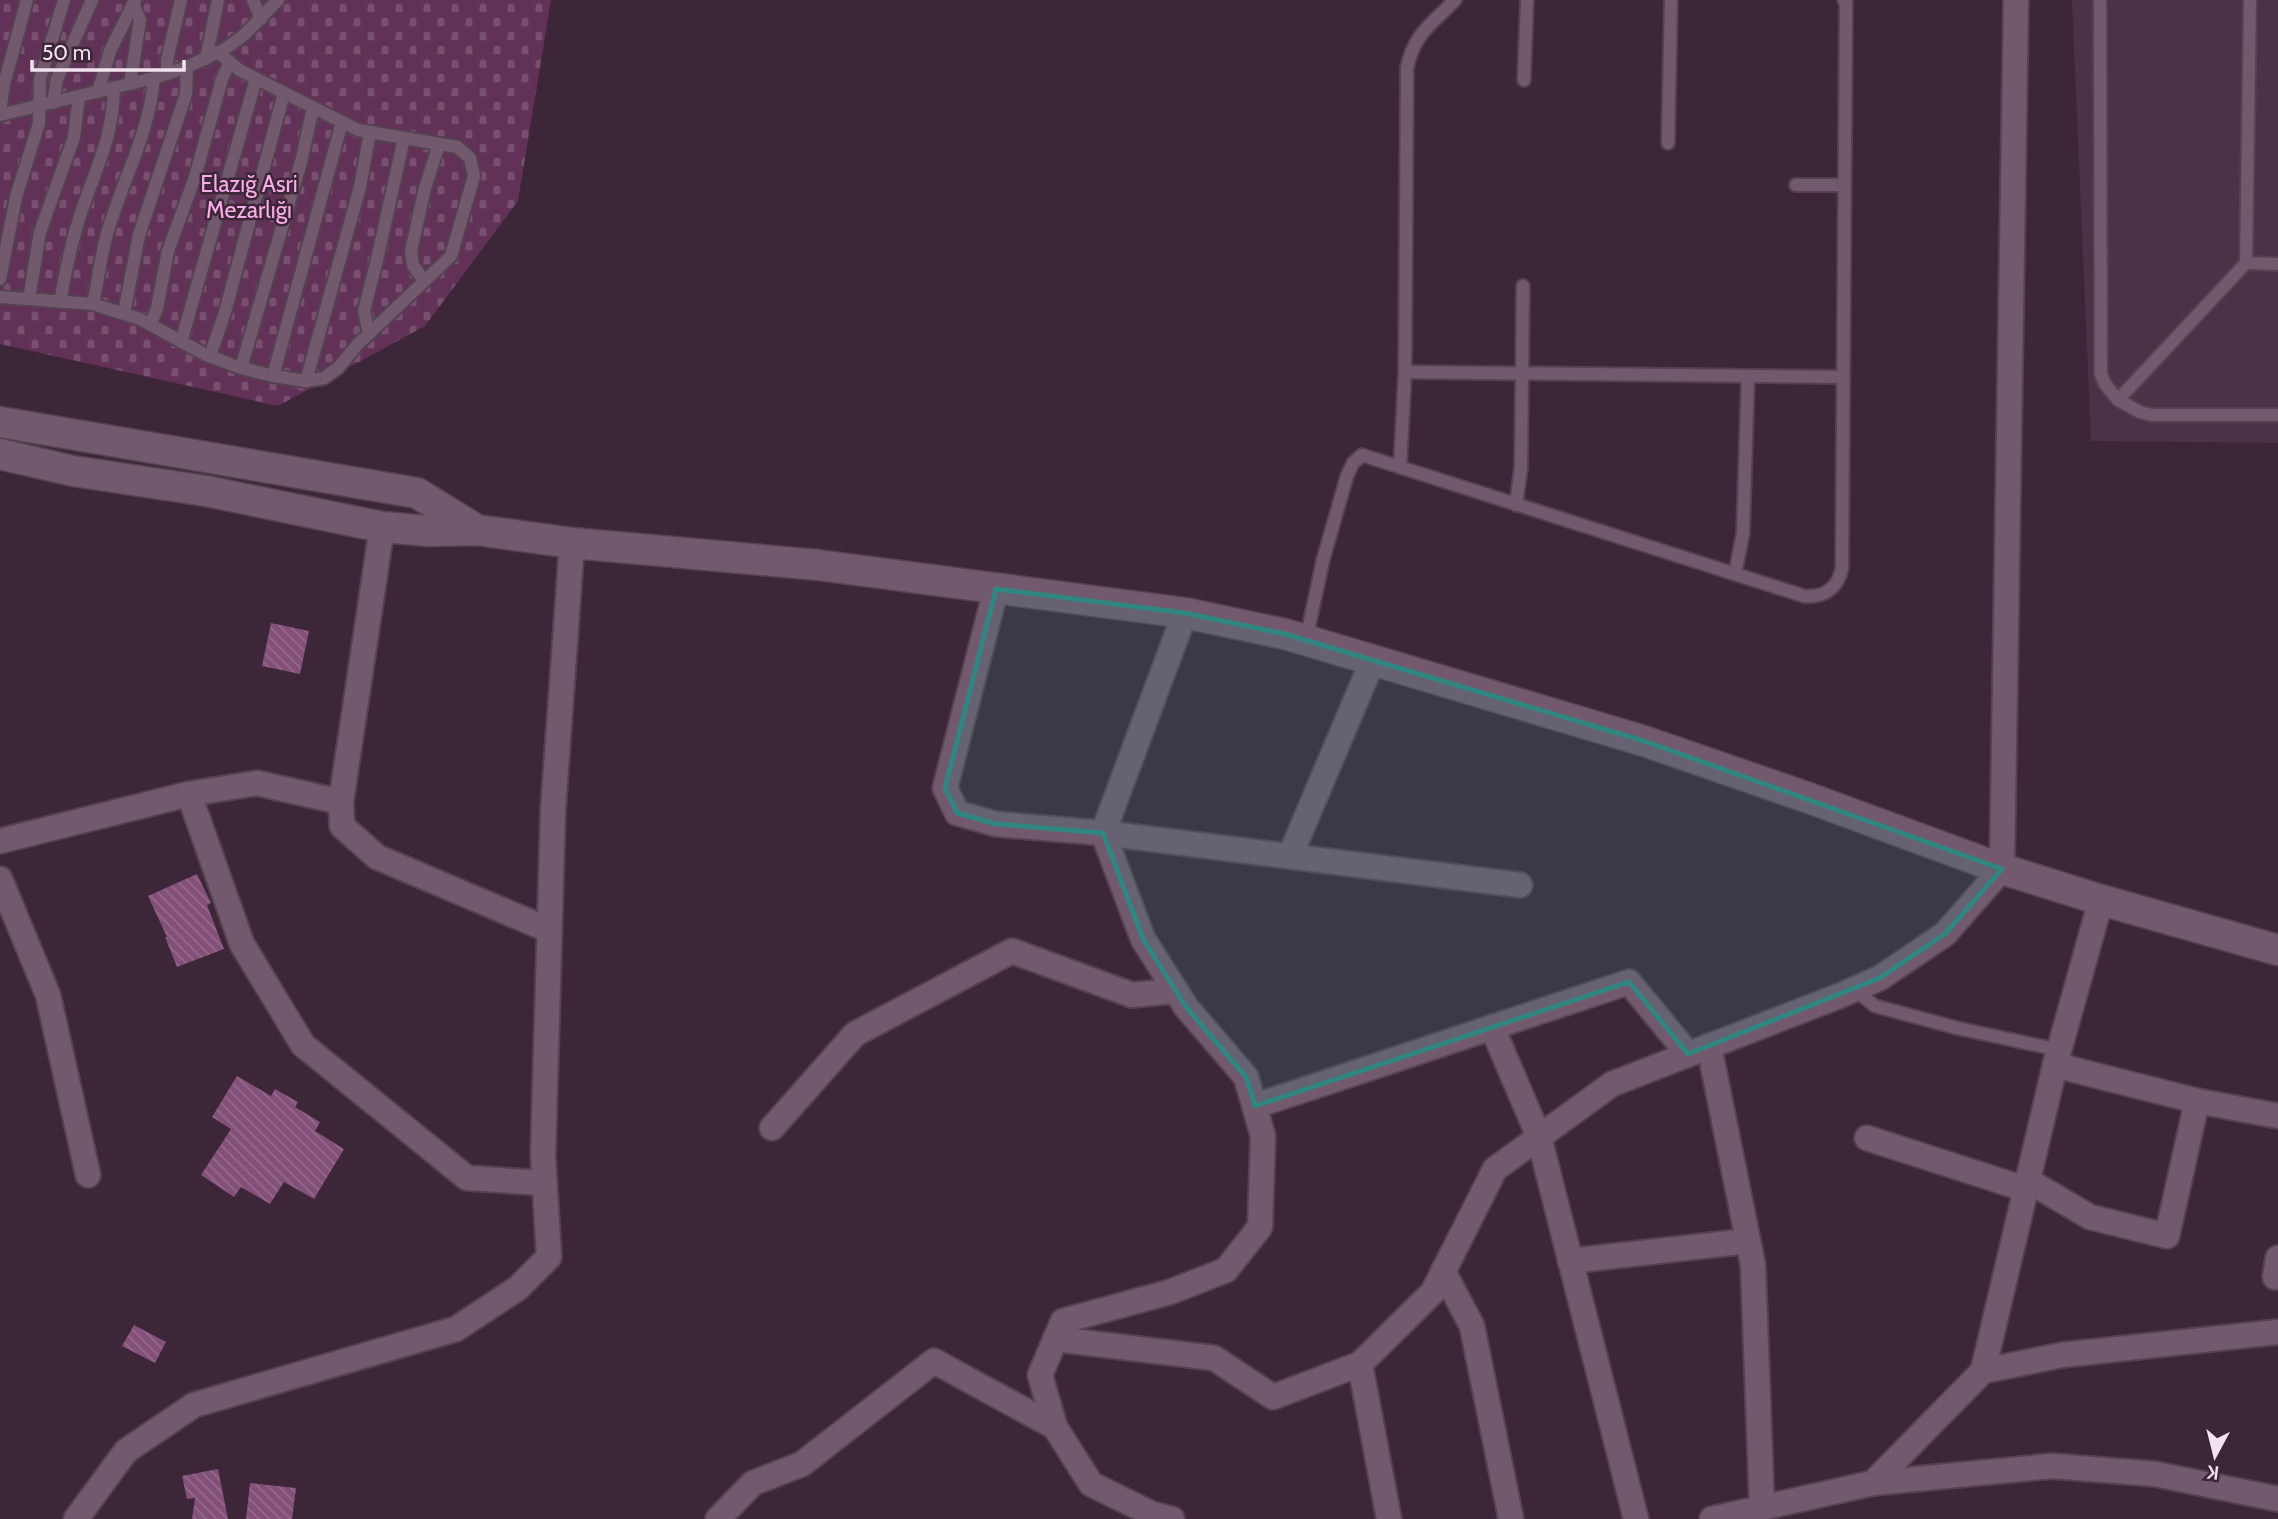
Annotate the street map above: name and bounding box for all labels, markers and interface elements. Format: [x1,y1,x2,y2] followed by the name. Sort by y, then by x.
[32,28,184,72] scale bar
[42,40,91,65] text: 50 m
[200,170,298,224] park label: Elazığ Asri Mezarlığı
[2180,1421,2250,1491] north arrow
[2206,1460,2220,1485] text: K

